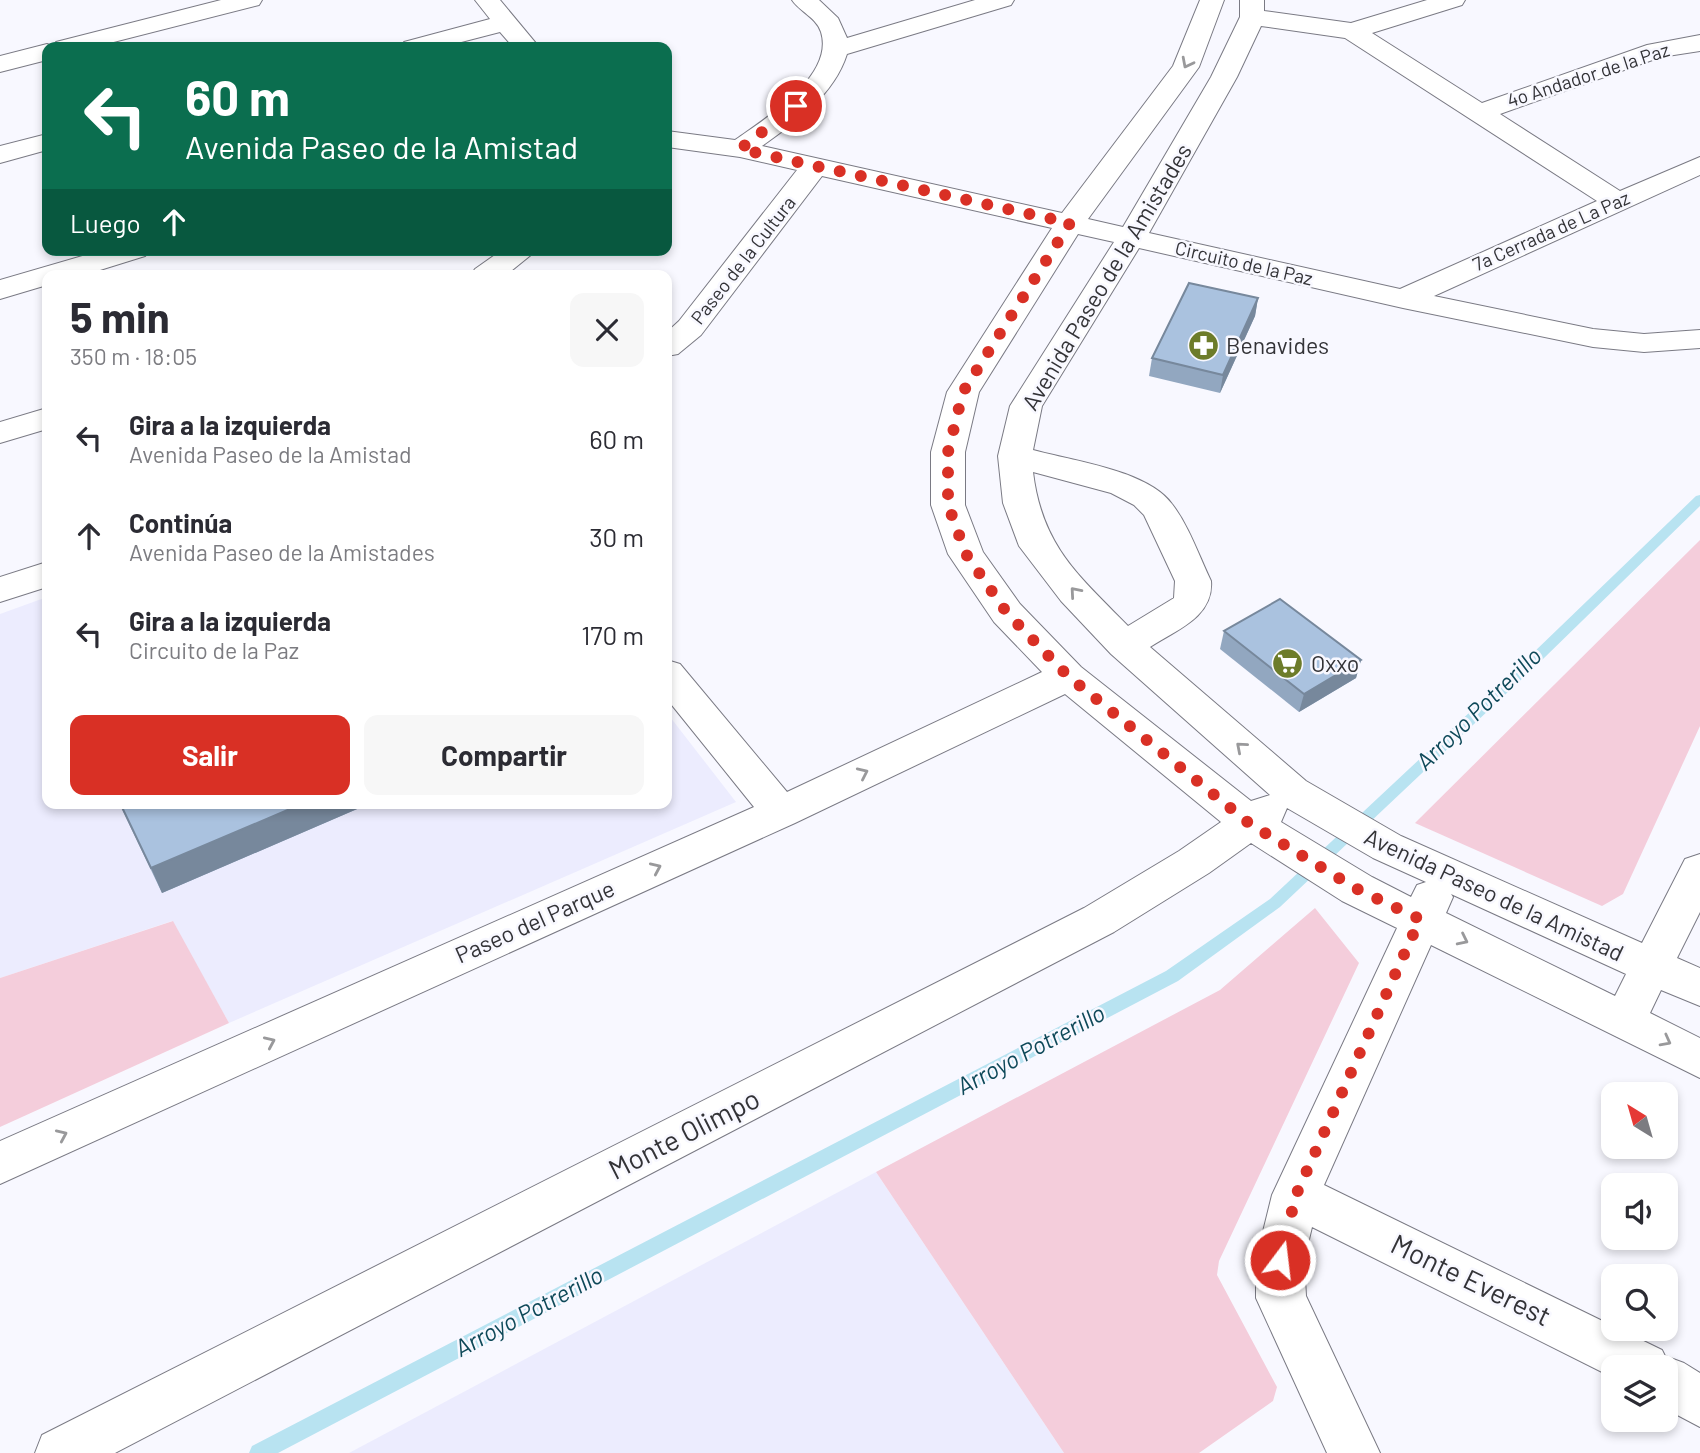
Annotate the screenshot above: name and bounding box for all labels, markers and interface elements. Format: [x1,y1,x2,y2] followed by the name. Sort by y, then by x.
[1504,37,1672,112] street label: 4o Andador de la Paz
[1181,56,1195,68] one-way arrow
[185,67,290,126] text: 60 m
[70,70,161,161] icon: left
[766,76,826,136] pin
[777,87,815,125] icon: arrive
[185,127,578,165] text: Avenida Paseo de la Amistad
[1015,138,1197,415] street label: Avenida Paseo de la Amistades
[1469,186,1633,276] street label: 7a Cerrada de La Paz
[685,191,800,328] street label: Paseo de la Cultura
[155,203,193,241] icon: ahead
[70,207,141,238] text: Luego
[1173,236,1315,290] street label: Circuito de la Paz
[70,291,170,341] text: 5 min
[570,293,644,367] button: close
[1186,329,1220,363] pharmacy icon: Benavides
[1226,331,1329,359] place label: Benavides
[70,342,197,370] text: 350 m · 18:05
[129,409,331,440] text: Gira a la izquierda
[70,419,108,457] icon: left
[589,423,644,454] text: 60 m
[129,440,412,468] text: Avenida Paseo de la Amistad
[129,507,232,538] text: Continúa
[70,517,108,555] icon: ahead
[589,521,644,552] text: 30 m
[129,538,435,566] text: Avenida Paseo de la Amistades
[1071,587,1083,600] one-way arrow
[129,605,331,636] text: Gira a la izquierda
[70,615,108,653] icon: left
[581,619,644,650] text: 170 m
[129,636,299,664] text: Circuito de la Paz
[1409,641,1547,775] water label: Arroyo Potrerillo
[1271,647,1305,681] supermarket icon: Oxxo
[1311,649,1359,677] place label: Oxxo
[70,715,350,795] button: Salir
[364,715,644,795] button: Compartir
[1236,743,1248,756] one-way arrow
[856,767,868,781] one-way arrow
[1360,822,1628,967] street label: Avenida Paseo de la Amistad
[649,862,661,876] one-way arrow
[451,873,618,969] street label: Paseo del Parque
[1456,931,1468,945] one-way arrow
[951,997,1109,1100] water label: Arroyo Potrerillo
[1659,1033,1672,1047] one-way arrow
[263,1036,275,1050] one-way arrow
[602,1080,765,1186] street label: Monte Olimpo
[1601,1082,1678,1158] north arrow
[1601,1082,1678,1432] map controls
[55,1129,67,1143] one-way arrow
[1601,1173,1678,1250] button: sound
[1243,1223,1317,1297] position arrow
[1386,1226,1557,1332] street label: Monte Everest
[449,1259,607,1362] water label: Arroyo Potrerillo
[1601,1264,1678,1341] button: search
[1601,1355,1678,1432] button: layers

